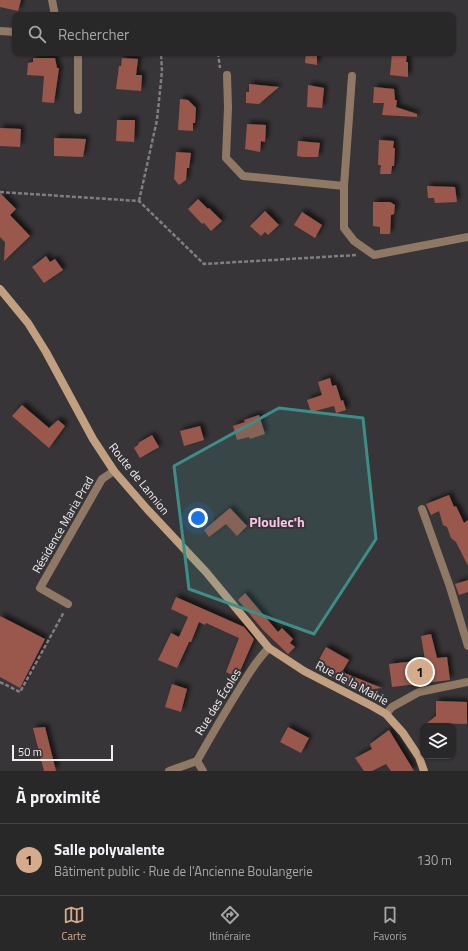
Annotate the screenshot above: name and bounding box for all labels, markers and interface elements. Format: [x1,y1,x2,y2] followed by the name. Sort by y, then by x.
[12,12,456,56] search box
[26,23,48,45] icon: search
[58,23,129,46] text: Rechercher
[104,439,174,519] street label: Route de Lannion
[27,473,98,577] street label: Résidence Maria Prad
[188,508,208,528] your location
[249,511,305,532] district label: Ploulec'h
[312,655,392,710] street label: Rue de la Mairie
[407,657,433,687] pin: 1
[190,664,246,739] street label: Rue des Écoles
[420,723,456,759] map controls
[420,723,456,759] button: layers
[12,743,113,762] scale bar
[18,744,42,760] text: 50 m
[16,784,100,810] text: À proximité
[54,838,165,861] text: Salle polyvalente
[25,850,33,870] text: 1
[416,850,452,870] text: 130 m
[54,861,313,881] text: Bâtiment public · Rue de l'Ancienne Boulangerie
[61,904,86,944] tab: Carte
[209,904,250,944] tab: Itinéraire
[373,904,407,944] tab: Favoris

